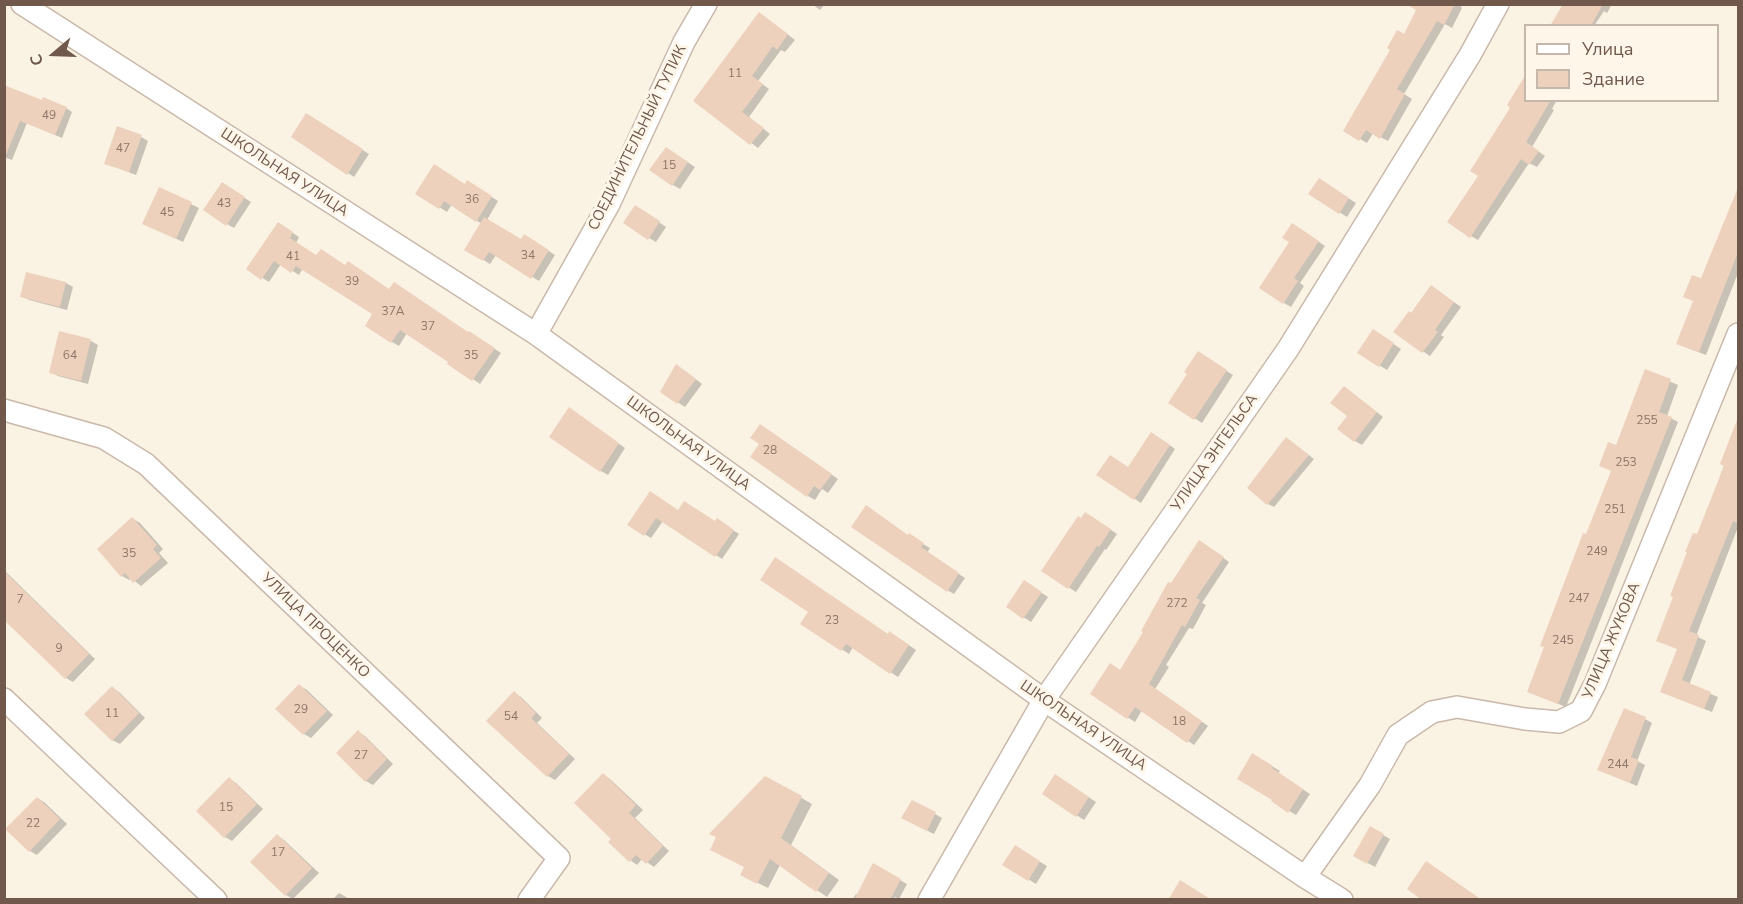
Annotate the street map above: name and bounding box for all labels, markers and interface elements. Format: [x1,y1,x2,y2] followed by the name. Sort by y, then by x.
[24,24,84,84] north arrow
[1524,24,1719,102] legend
[1582,37,1633,61] text: Улица
[585,42,691,234] street label: СОЕДИНИТЕЛЬНЫЙ ТУПИК
[25,51,49,69] text: С
[728,67,742,81] house number: 11
[1582,67,1645,91] text: Здание
[42,109,56,123] house number: 49
[217,125,351,221] street label: ШКОЛЬНАЯ УЛИЦА
[116,142,130,156] house number: 47
[662,159,676,173] house number: 15
[465,193,479,207] house number: 36
[217,197,231,211] house number: 43
[160,206,174,220] house number: 45
[521,249,535,263] house number: 34
[286,250,300,264] house number: 41
[345,275,359,289] house number: 39
[381,305,405,319] house number: 37А
[421,320,435,334] house number: 37
[63,349,77,363] house number: 64
[464,349,478,363] house number: 35
[1168,391,1262,515] street label: УЛИЦА ЭНГЕЛЬСА
[623,393,753,495] street label: ШКОЛЬНАЯ УЛИЦА
[1636,414,1658,428] house number: 255
[763,444,777,458] house number: 28
[1615,456,1637,470] house number: 253
[1604,503,1626,517] house number: 251
[1586,545,1608,559] house number: 249
[122,547,136,561] house number: 35
[257,570,373,682] street label: УЛИЦА ПРОЦЕНКО
[1579,580,1645,702] street label: УЛИЦА ЖУКОВА
[1568,592,1590,606] house number: 247
[16,593,24,607] house number: 7
[1166,597,1188,611] house number: 272
[825,614,839,628] house number: 23
[1552,634,1574,648] house number: 245
[55,642,63,656] house number: 9
[1016,677,1150,775] street label: ШКОЛЬНАЯ УЛИЦА
[294,703,308,717] house number: 29
[105,707,119,721] house number: 11
[504,710,518,724] house number: 54
[1172,715,1186,729] house number: 18
[354,749,368,763] house number: 27
[1607,758,1629,772] house number: 244
[219,801,233,815] house number: 15
[26,817,40,831] house number: 22
[271,846,285,860] house number: 17

